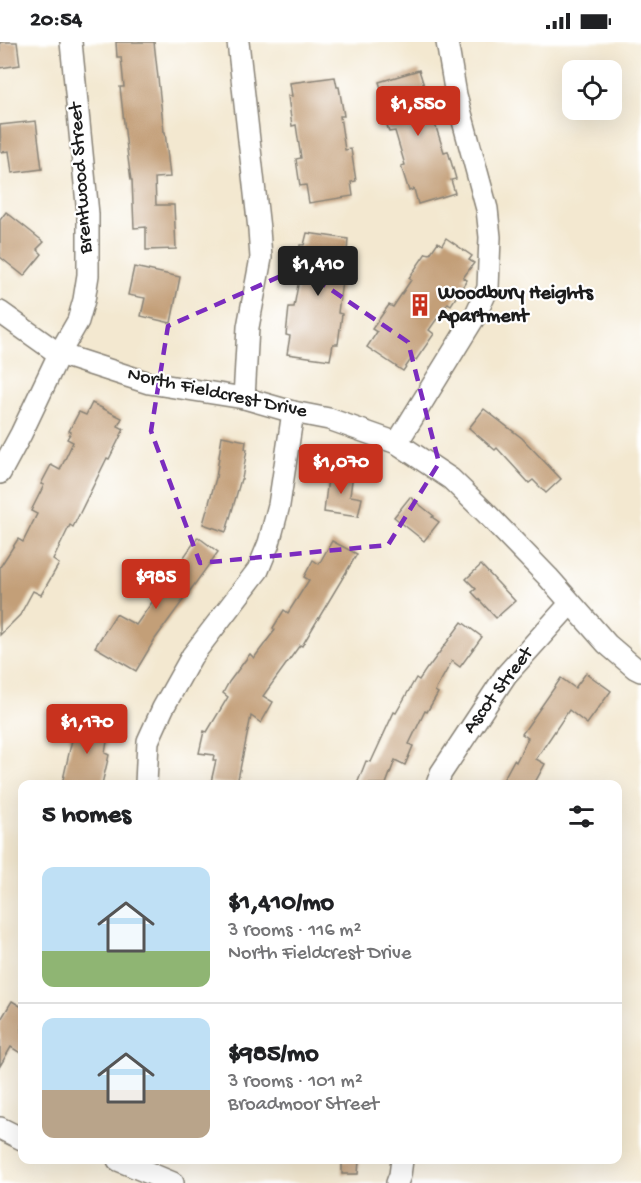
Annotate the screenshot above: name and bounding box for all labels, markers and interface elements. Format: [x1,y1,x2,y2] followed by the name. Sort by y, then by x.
[30,8,82,34] text: 20:54
[562,60,622,120] map controls
[562,60,622,120] button: locate
[369,86,467,137] pin: $1,550
[390,94,446,117] text: $1,550
[65,100,99,255] street label: Brentwood Street
[269,246,367,297] pin: $1,410
[292,254,344,277] text: $1,410
[437,283,594,329] place label: Woodbury Heights Apartment
[407,292,433,318] building icon: Woodbury Heights Apartment
[125,364,310,424] street label: North Fieldcrest Drive
[292,444,390,495] pin: $1,070
[313,452,369,475] text: $1,070
[120,559,192,610] pin: $985
[136,567,176,590] text: $985
[459,642,540,739] street label: Ascot Street
[38,704,136,755] pin: $1,170
[60,712,114,735] text: $1,170
[565,800,598,833] icon: filters
[42,801,131,832] text: 5 homes
[228,889,334,920] text: $1,410/mo
[90,891,162,963] icon: home
[228,920,361,943] text: 3 rooms · 116 m²
[228,943,411,966] text: North Fieldcrest Drive
[228,1040,319,1071] text: $985/mo
[90,1042,162,1114] icon: home
[228,1071,363,1094] text: 3 rooms · 101 m²
[228,1094,379,1117] text: Broadmoor Street

